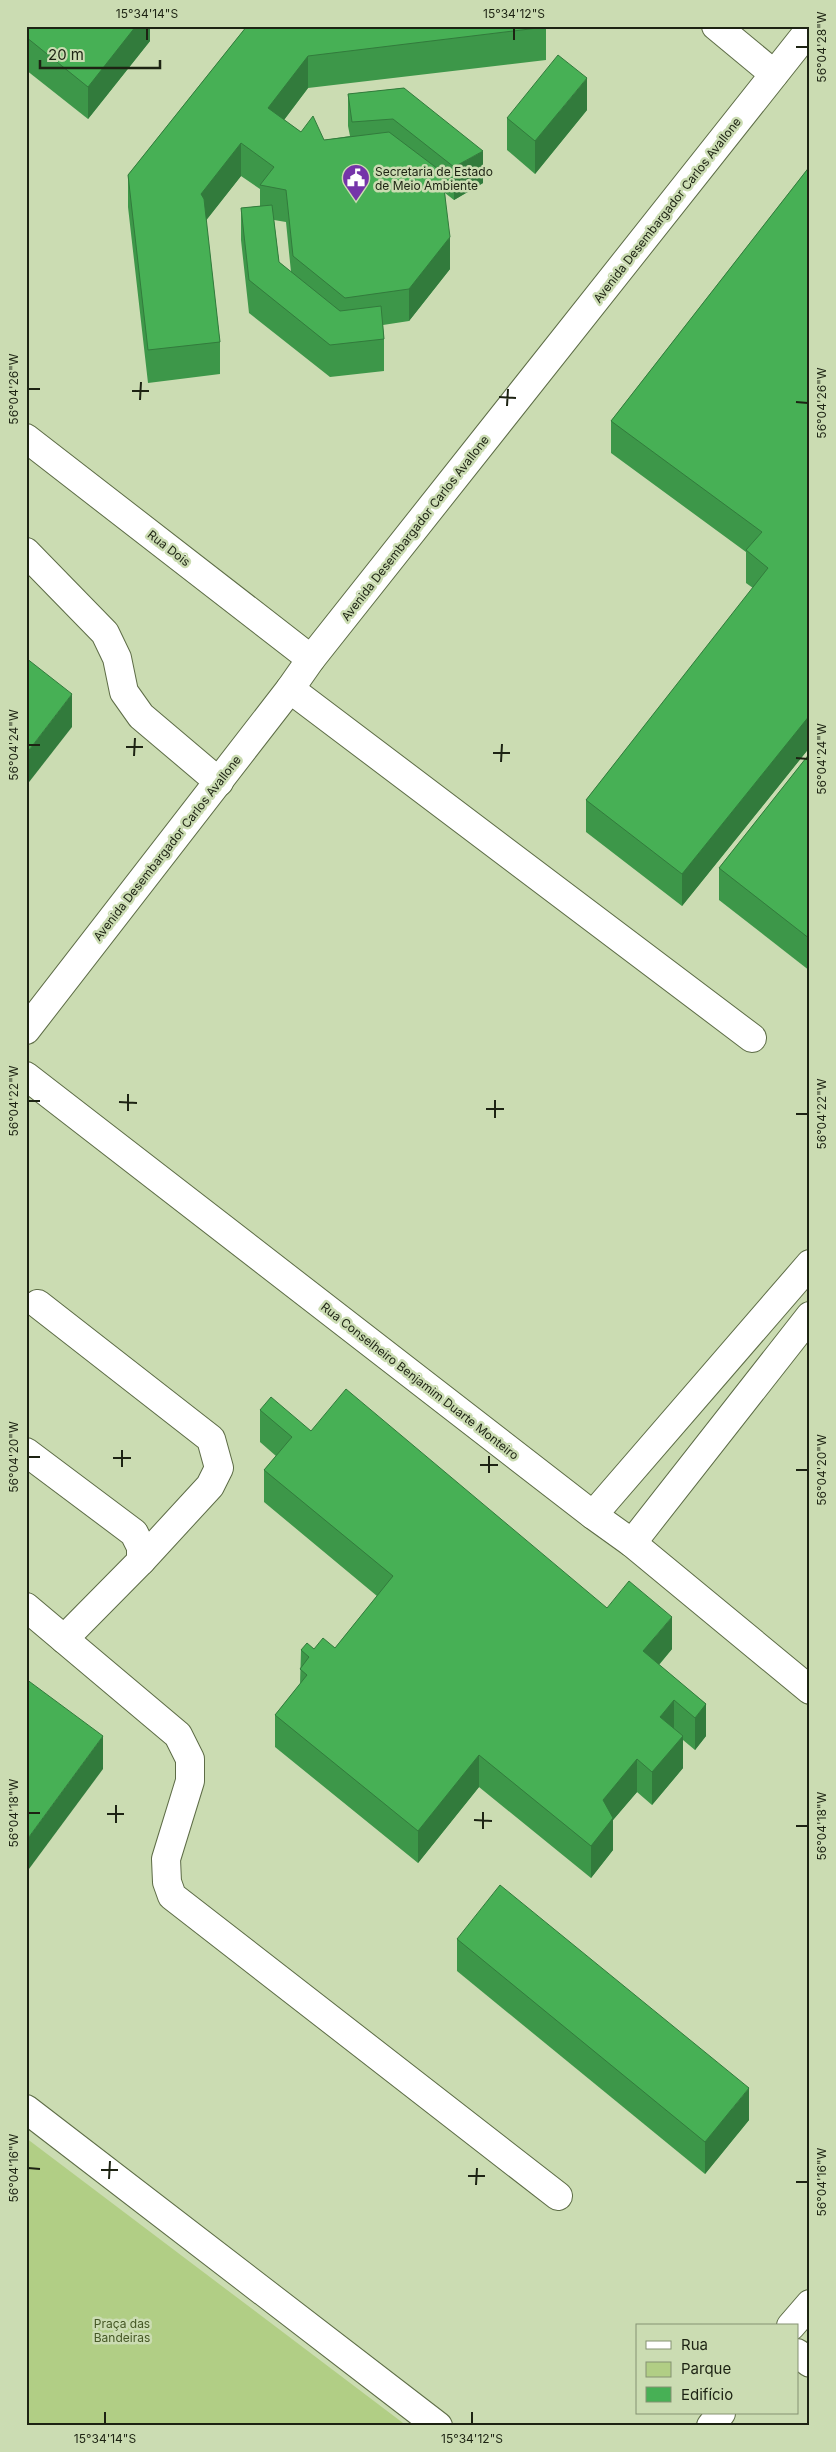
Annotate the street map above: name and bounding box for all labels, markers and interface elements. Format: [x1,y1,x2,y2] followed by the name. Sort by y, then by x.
[116,6,178,21] text: 15°34'14"S
[483,6,545,21] text: 15°34'12"S
[814,11,829,83] text: 56°04'28"W
[40,38,160,70] scale bar
[48,45,84,64] text: 20 m
[590,114,744,306] street label: Avenida Desembargador Carlos Avallone
[341,163,371,202] public building icon: Secretaria de Estado de Meio Ambiente
[375,164,493,193] place label: Secretaria de Estado de Meio Ambiente
[6,353,21,425] text: 56°04'26"W
[814,367,829,439] text: 56°04'26"W
[338,432,492,624] street label: Avenida Desembargador Carlos Avallone
[145,527,193,569] street label: Rua Dois
[6,709,21,781] text: 56°04'24"W
[814,723,829,795] text: 56°04'24"W
[90,752,244,944] street label: Avenida Desembargador Carlos Avallone
[6,1065,21,1137] text: 56°04'22"W
[814,1078,829,1150] text: 56°04'22"W
[318,1299,522,1463] street label: Rua Conselheiro Benjamim Duarte Monteiro
[6,1421,21,1493] text: 56°04'20"W
[814,1434,829,1506] text: 56°04'20"W
[6,1778,21,1847] text: 56°04'18"W
[814,1791,829,1860] text: 56°04'18"W
[6,2133,21,2202] text: 56°04'16"W
[814,2147,829,2216] text: 56°04'16"W
[94,2316,150,2345] park label: Praça das Bandeiras
[636,2324,798,2414] legend
[681,2335,708,2354] text: Rua
[681,2359,731,2378] text: Parque
[681,2385,733,2404] text: Edifício
[74,2431,136,2446] text: 15°34'14"S
[441,2431,503,2446] text: 15°34'12"S

